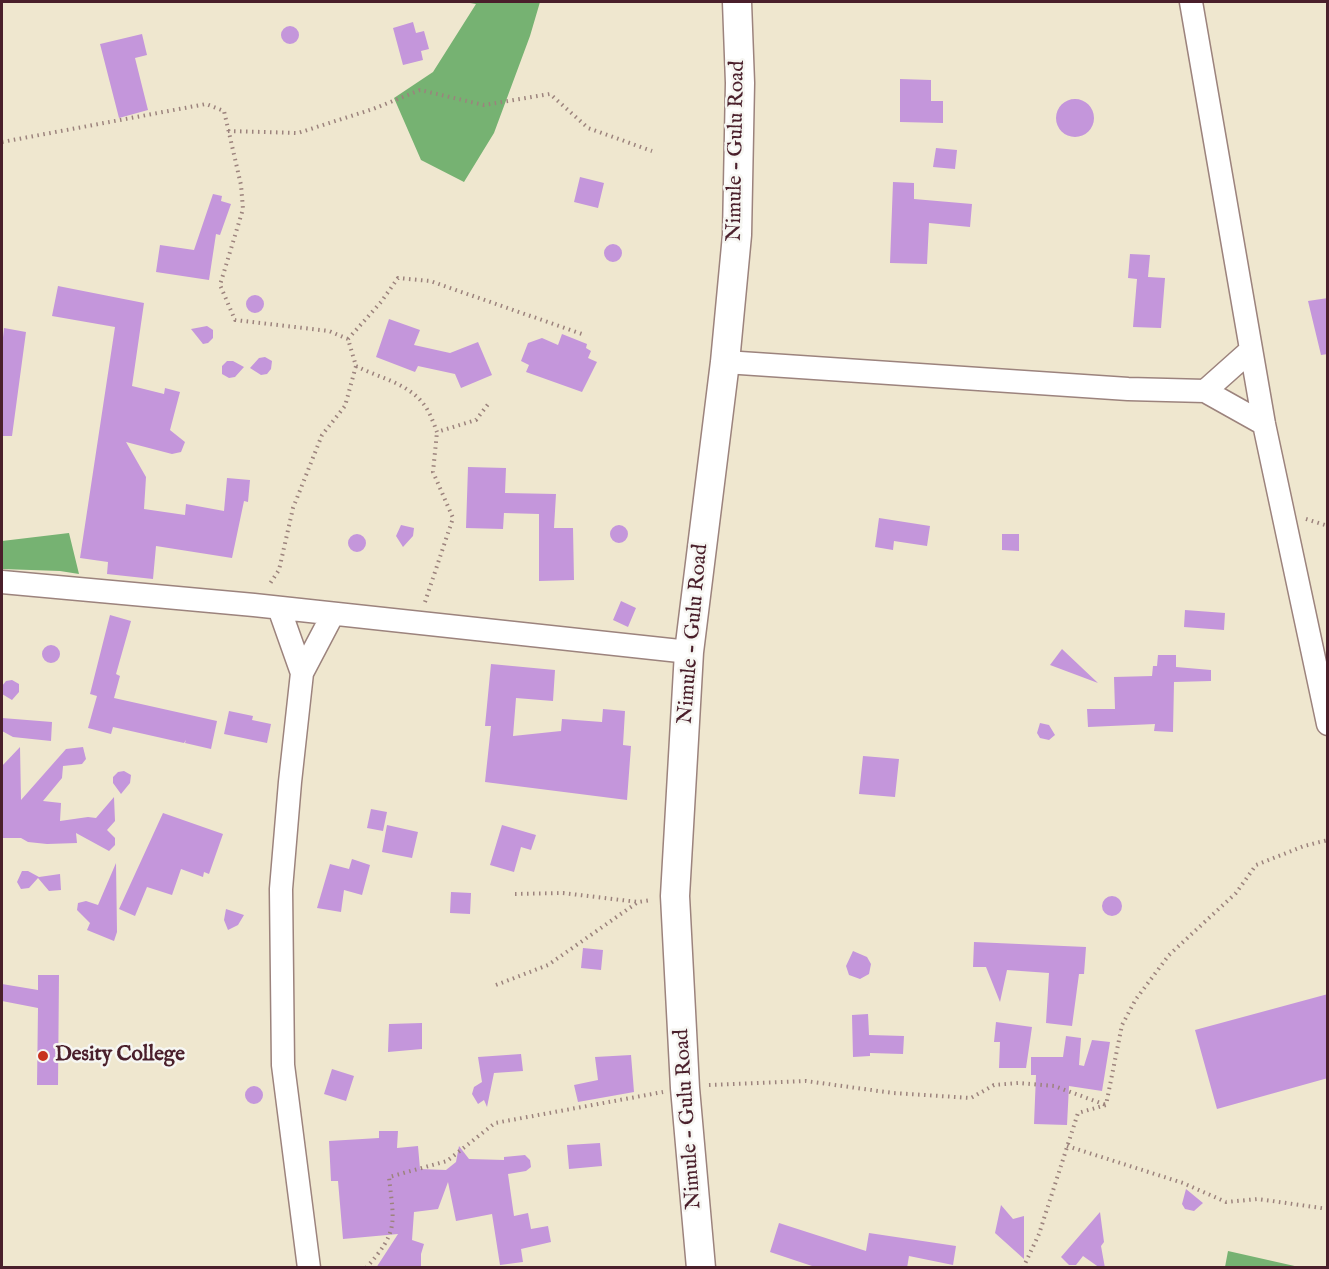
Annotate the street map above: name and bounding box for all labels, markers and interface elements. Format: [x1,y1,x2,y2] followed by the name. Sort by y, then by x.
[723,60,751,242] street label: Nimule - Gulu Road
[674,543,714,725] street label: Nimule - Gulu Road
[670,1028,708,1210] street label: Nimule - Gulu Road
[55,1043,185,1069] place label: Desity College
[36,1049,50,1063] marker: Desity College

